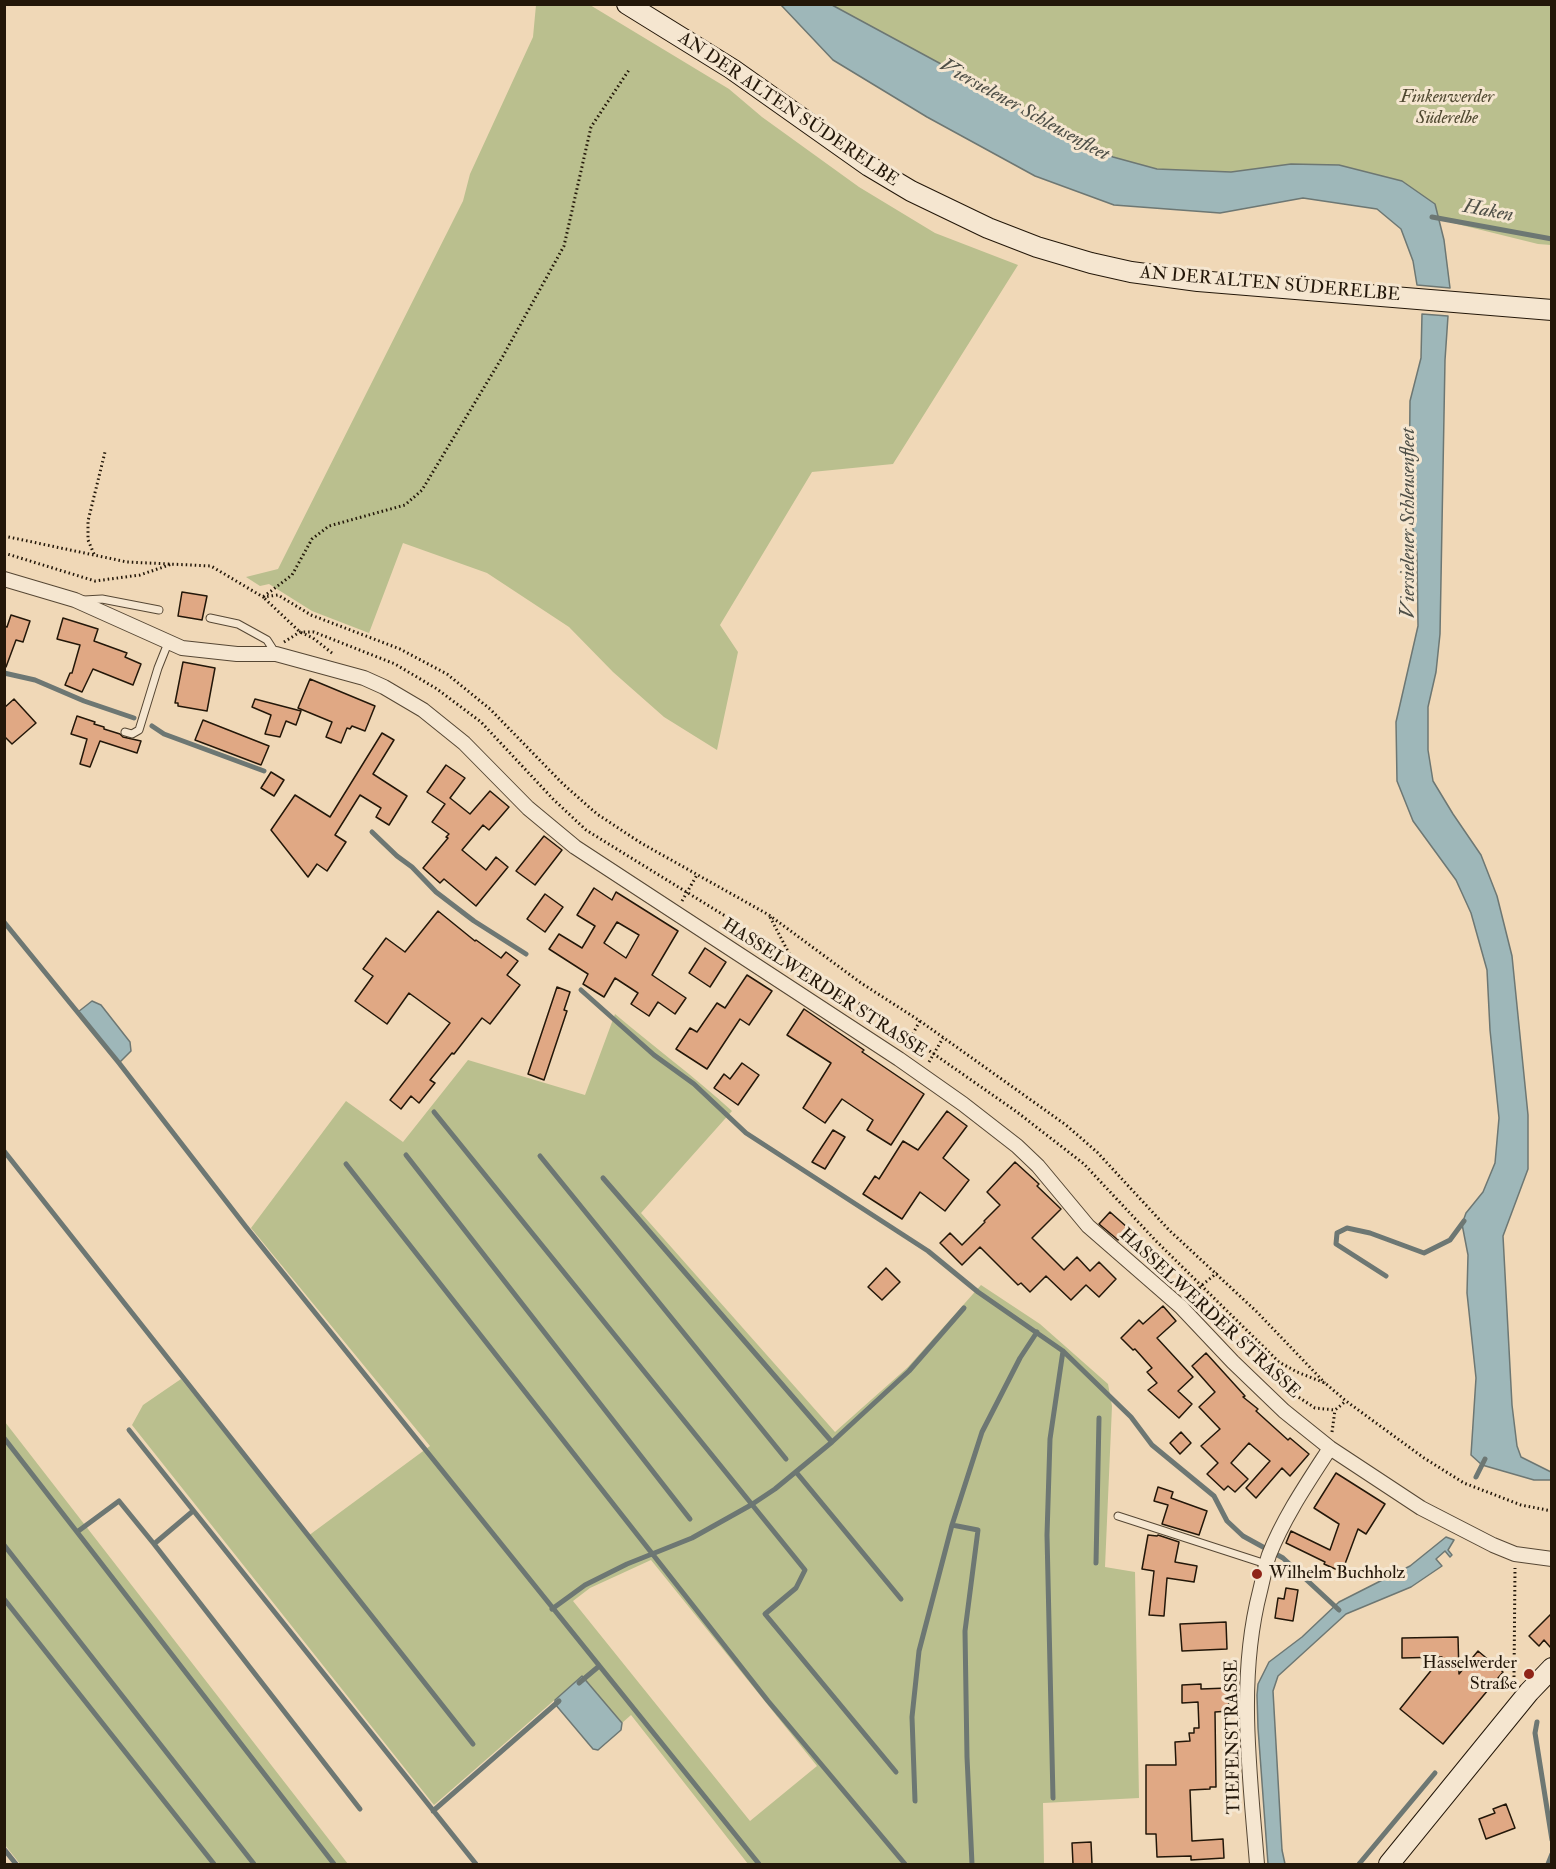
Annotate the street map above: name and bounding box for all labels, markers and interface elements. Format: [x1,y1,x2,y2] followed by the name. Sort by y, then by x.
[674,28,902,192] street label: AN DER ALTEN SÜDERELBE
[935,54,1113,168] water label: Viersielener Schleusenfleet
[1400,87,1494,130] park label: Finkenwerder Süderelbe
[1461,195,1515,229] water label: Haken
[1139,263,1401,307] street label: AN DER ALTEN SÜDERELBE
[1398,428,1422,618] water label: Viersielener Schleusenfleet
[718,915,930,1063] street label: HASSELWERDER STRASSE
[1114,1224,1304,1404] street label: HASSELWERDER STRASSE
[1269,1563,1405,1585] place label: Wilhelm Buchholz
[1250,1567,1264,1581] marker: Wilhelm Buchholz
[1422,1653,1517,1696] place label: Hasselwerder Straße
[1222,1659,1246,1815] street label: TIEFENSTRASSE
[1522,1667,1536,1681] marker: Hasselwerder Straße

